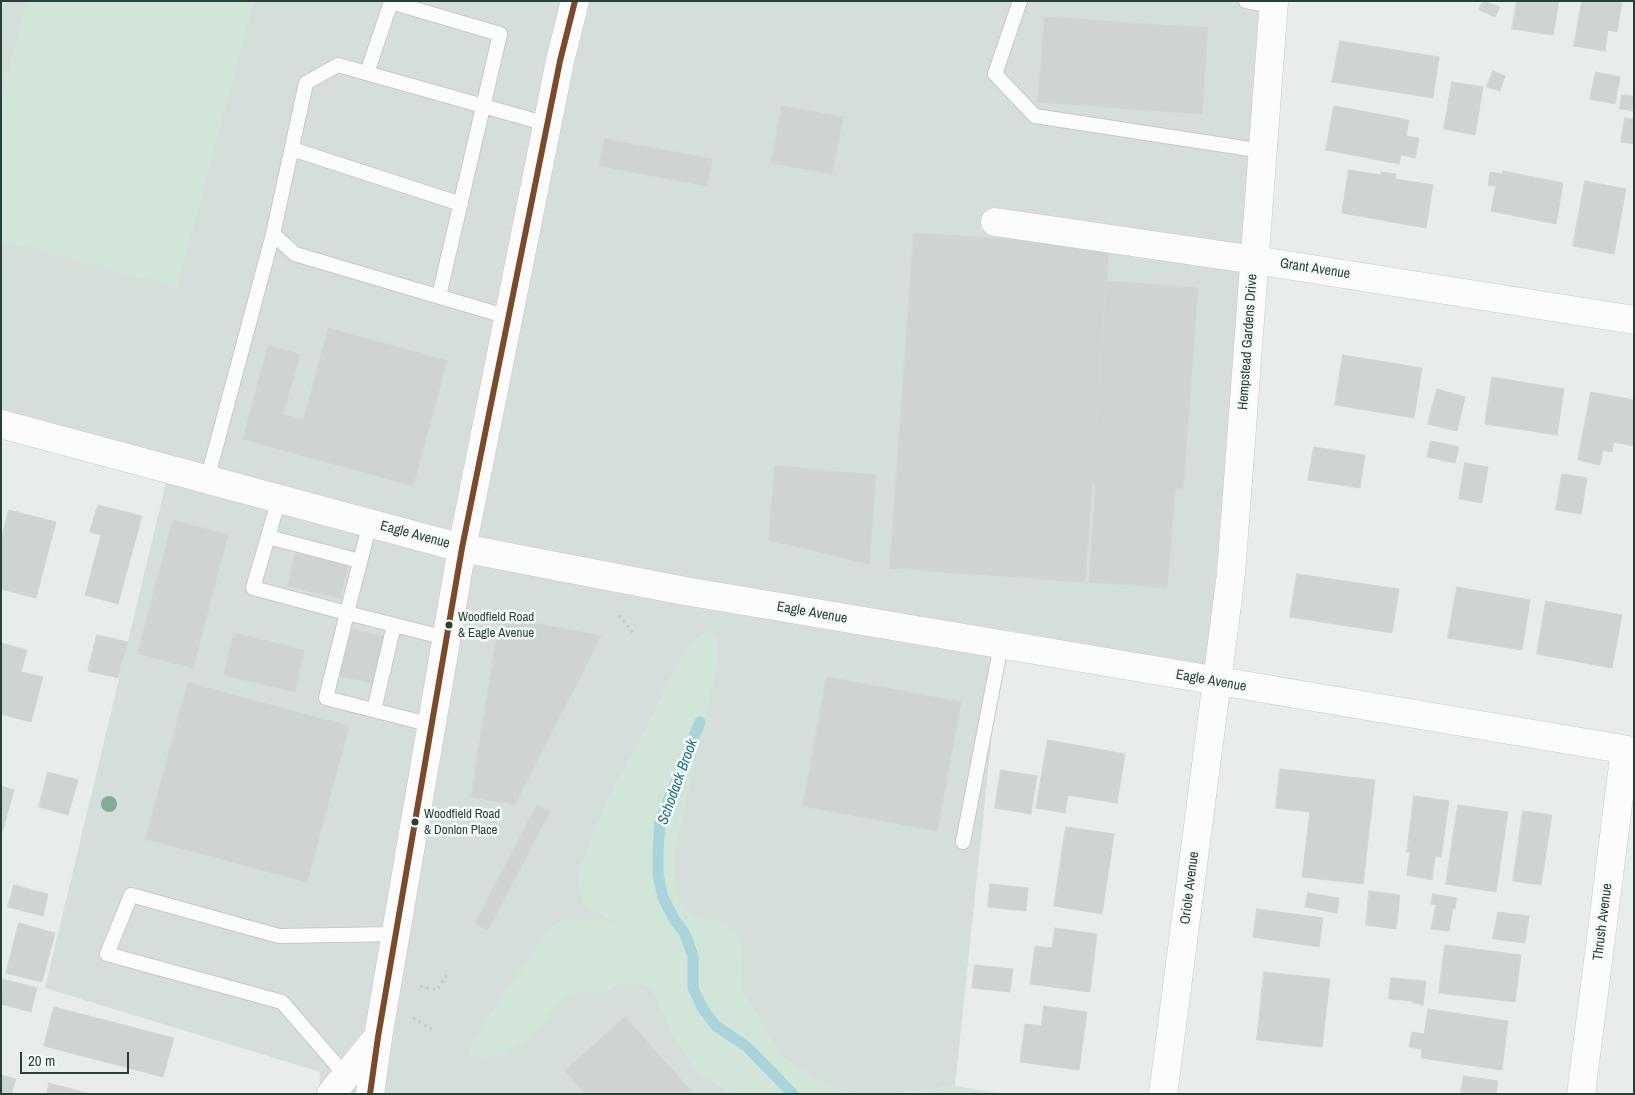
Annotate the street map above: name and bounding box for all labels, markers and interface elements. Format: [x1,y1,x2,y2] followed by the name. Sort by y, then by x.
[1279,255,1351,283] street label: Grant Avenue
[1235,273,1261,411] street label: Hempstead Gardens Drive
[378,518,452,552] street label: Eagle Avenue
[775,599,849,627] street label: Eagle Avenue
[458,610,534,641] place label: Woodfield Road & Eagle Avenue
[444,620,454,630] marker: Woodfield Road & Eagle Avenue
[1174,667,1248,695] street label: Eagle Avenue
[654,737,702,827] water label: Schodack Brook
[424,807,500,838] place label: Woodfield Road & Donlon Place
[410,817,420,827] marker: Woodfield Road & Donlon Place
[1177,851,1203,925] street label: Oriole Avenue
[1590,882,1616,962] street label: Thrush Avenue
[22,1042,131,1074] scale bar
[28,1050,55,1071] text: 20 m

